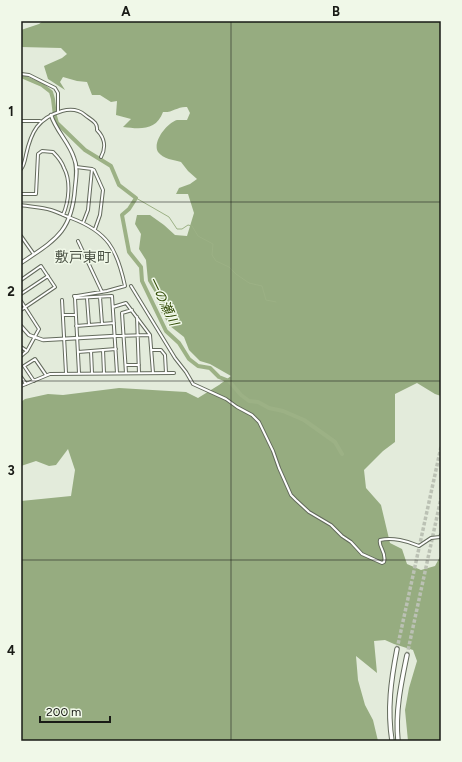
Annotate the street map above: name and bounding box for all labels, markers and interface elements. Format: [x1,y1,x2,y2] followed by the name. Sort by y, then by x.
[121,4,131,19] text: A
[332,4,340,19] text: B
[8,104,14,119] text: 1
[55,249,111,266] district label: 敷戸東町
[145,275,183,330] water label: 一の瀬川
[7,284,15,299] text: 2
[7,463,15,478] text: 3
[7,643,15,658] text: 4
[40,698,110,724] scale bar
[46,705,81,719] text: 200 m

